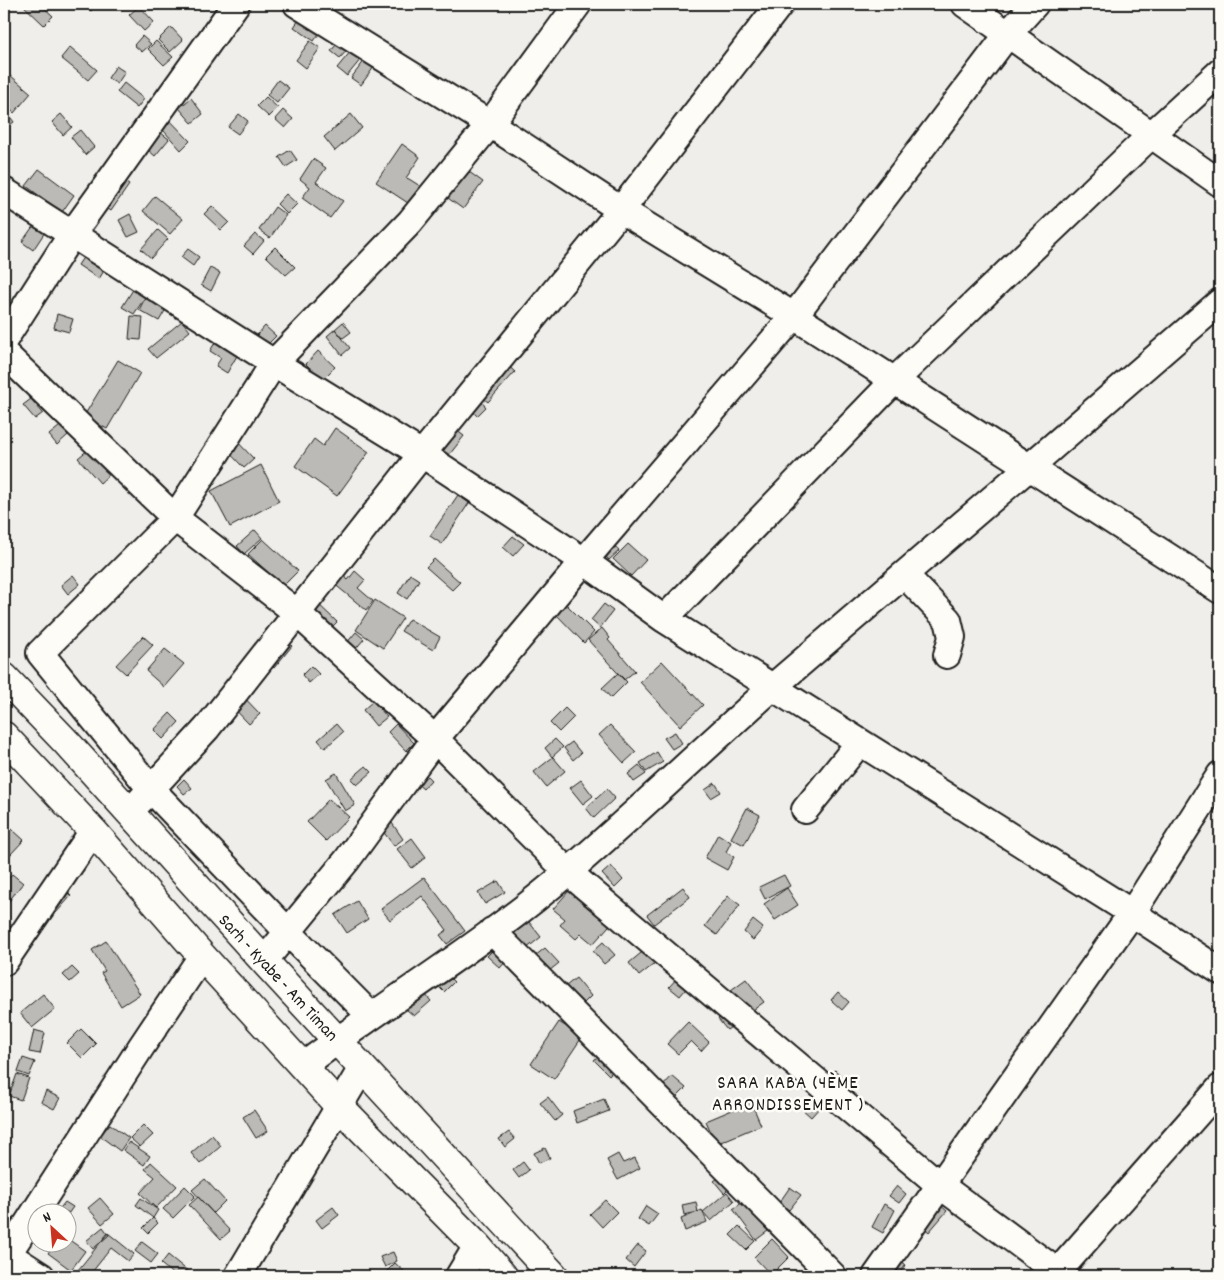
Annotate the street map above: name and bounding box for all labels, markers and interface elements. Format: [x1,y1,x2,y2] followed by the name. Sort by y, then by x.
[211,910,343,1048] street label: Sarh - Kyabe - Am Timan
[712,1071,864,1120] district label: SARA KABA (4ÈME ARRONDISSEMENT )
[28,1202,78,1252] north arrow
[40,1208,55,1229] text: N

